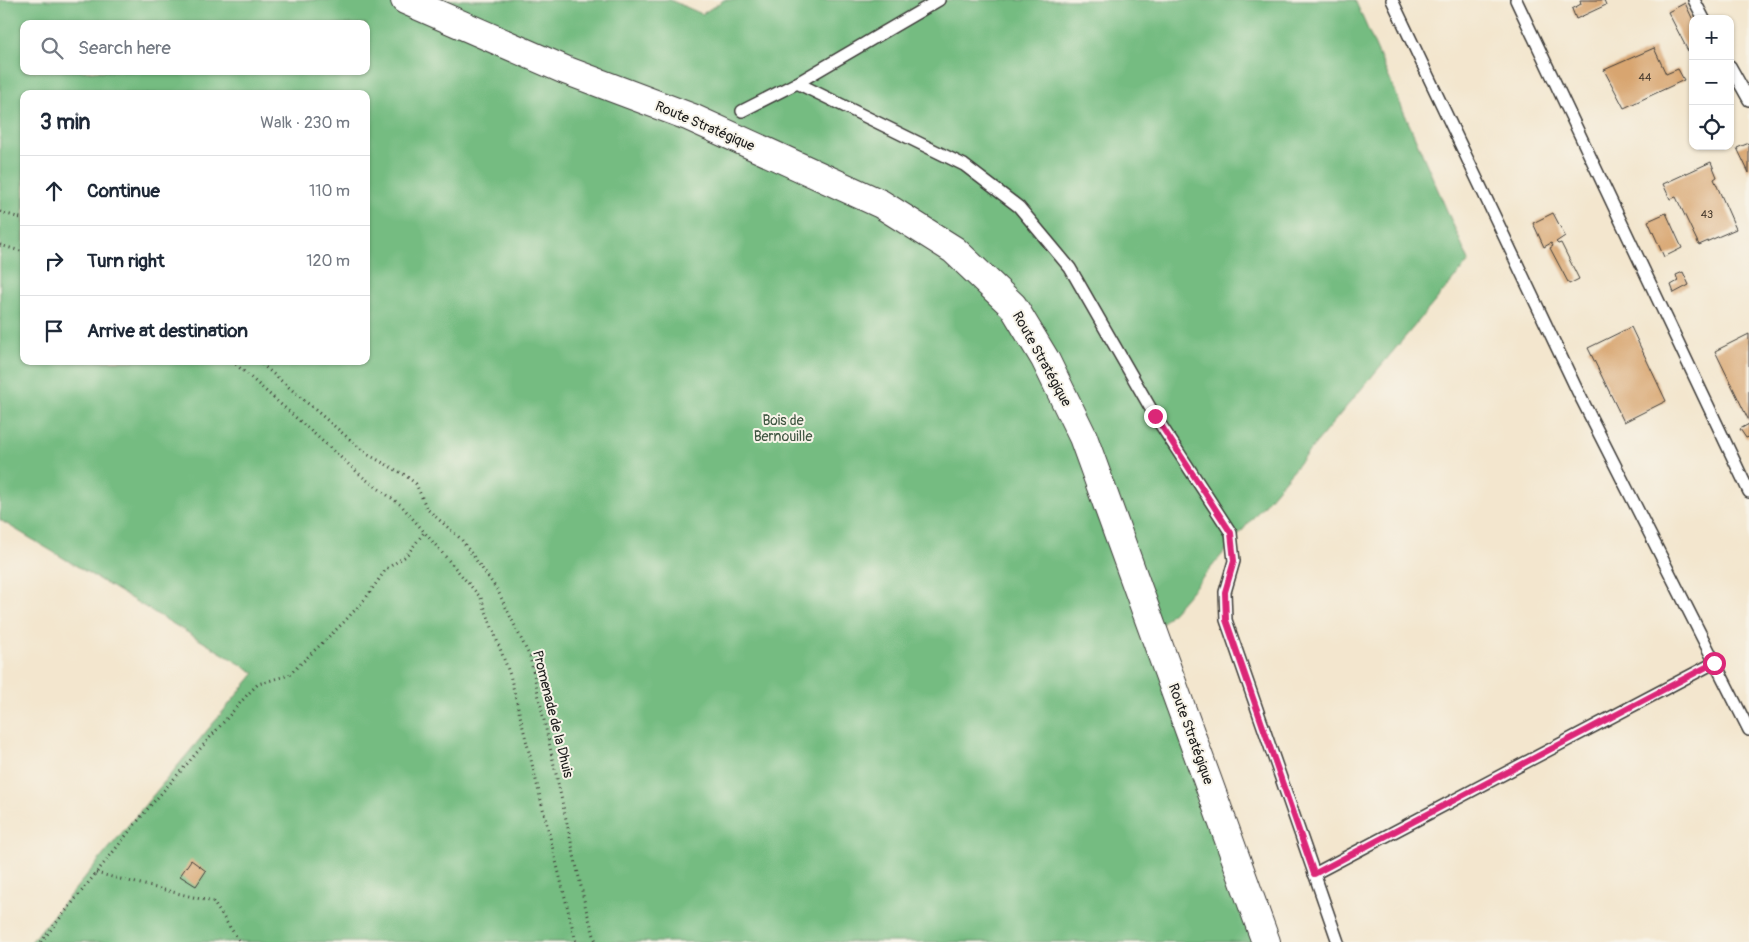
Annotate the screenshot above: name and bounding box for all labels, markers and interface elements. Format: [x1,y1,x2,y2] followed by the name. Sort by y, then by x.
[1689,15,1734,150] map controls
[1689,15,1734,60] button: +
[20,20,370,75] search box
[38,34,66,62] icon: search
[78,36,171,60] text: Search here
[1689,60,1734,105] button: −
[1639,71,1652,84] house number: 44
[653,97,757,155] street label: Route Stratégique
[1689,105,1734,150] button: locate
[40,109,90,136] text: 3 min
[260,113,350,133] text: Walk · 230 m
[40,177,68,205] icon: ahead
[87,179,160,203] text: Continue
[309,181,350,201] text: 110 m
[1701,208,1713,221] house number: 43
[40,247,68,275] icon: right
[87,249,165,273] text: Turn right
[306,251,350,271] text: 120 m
[1009,308,1075,410] street label: Route Stratégique
[40,317,68,345] icon: arrive
[87,319,248,343] text: Arrive at destination
[1144,405,1167,428] route end
[754,412,812,445] park label: Bois de Bernouille
[529,649,577,780] street label: Promenade de la Dhuis
[1703,652,1726,675] route start
[1165,681,1217,787] street label: Route Stratégique

